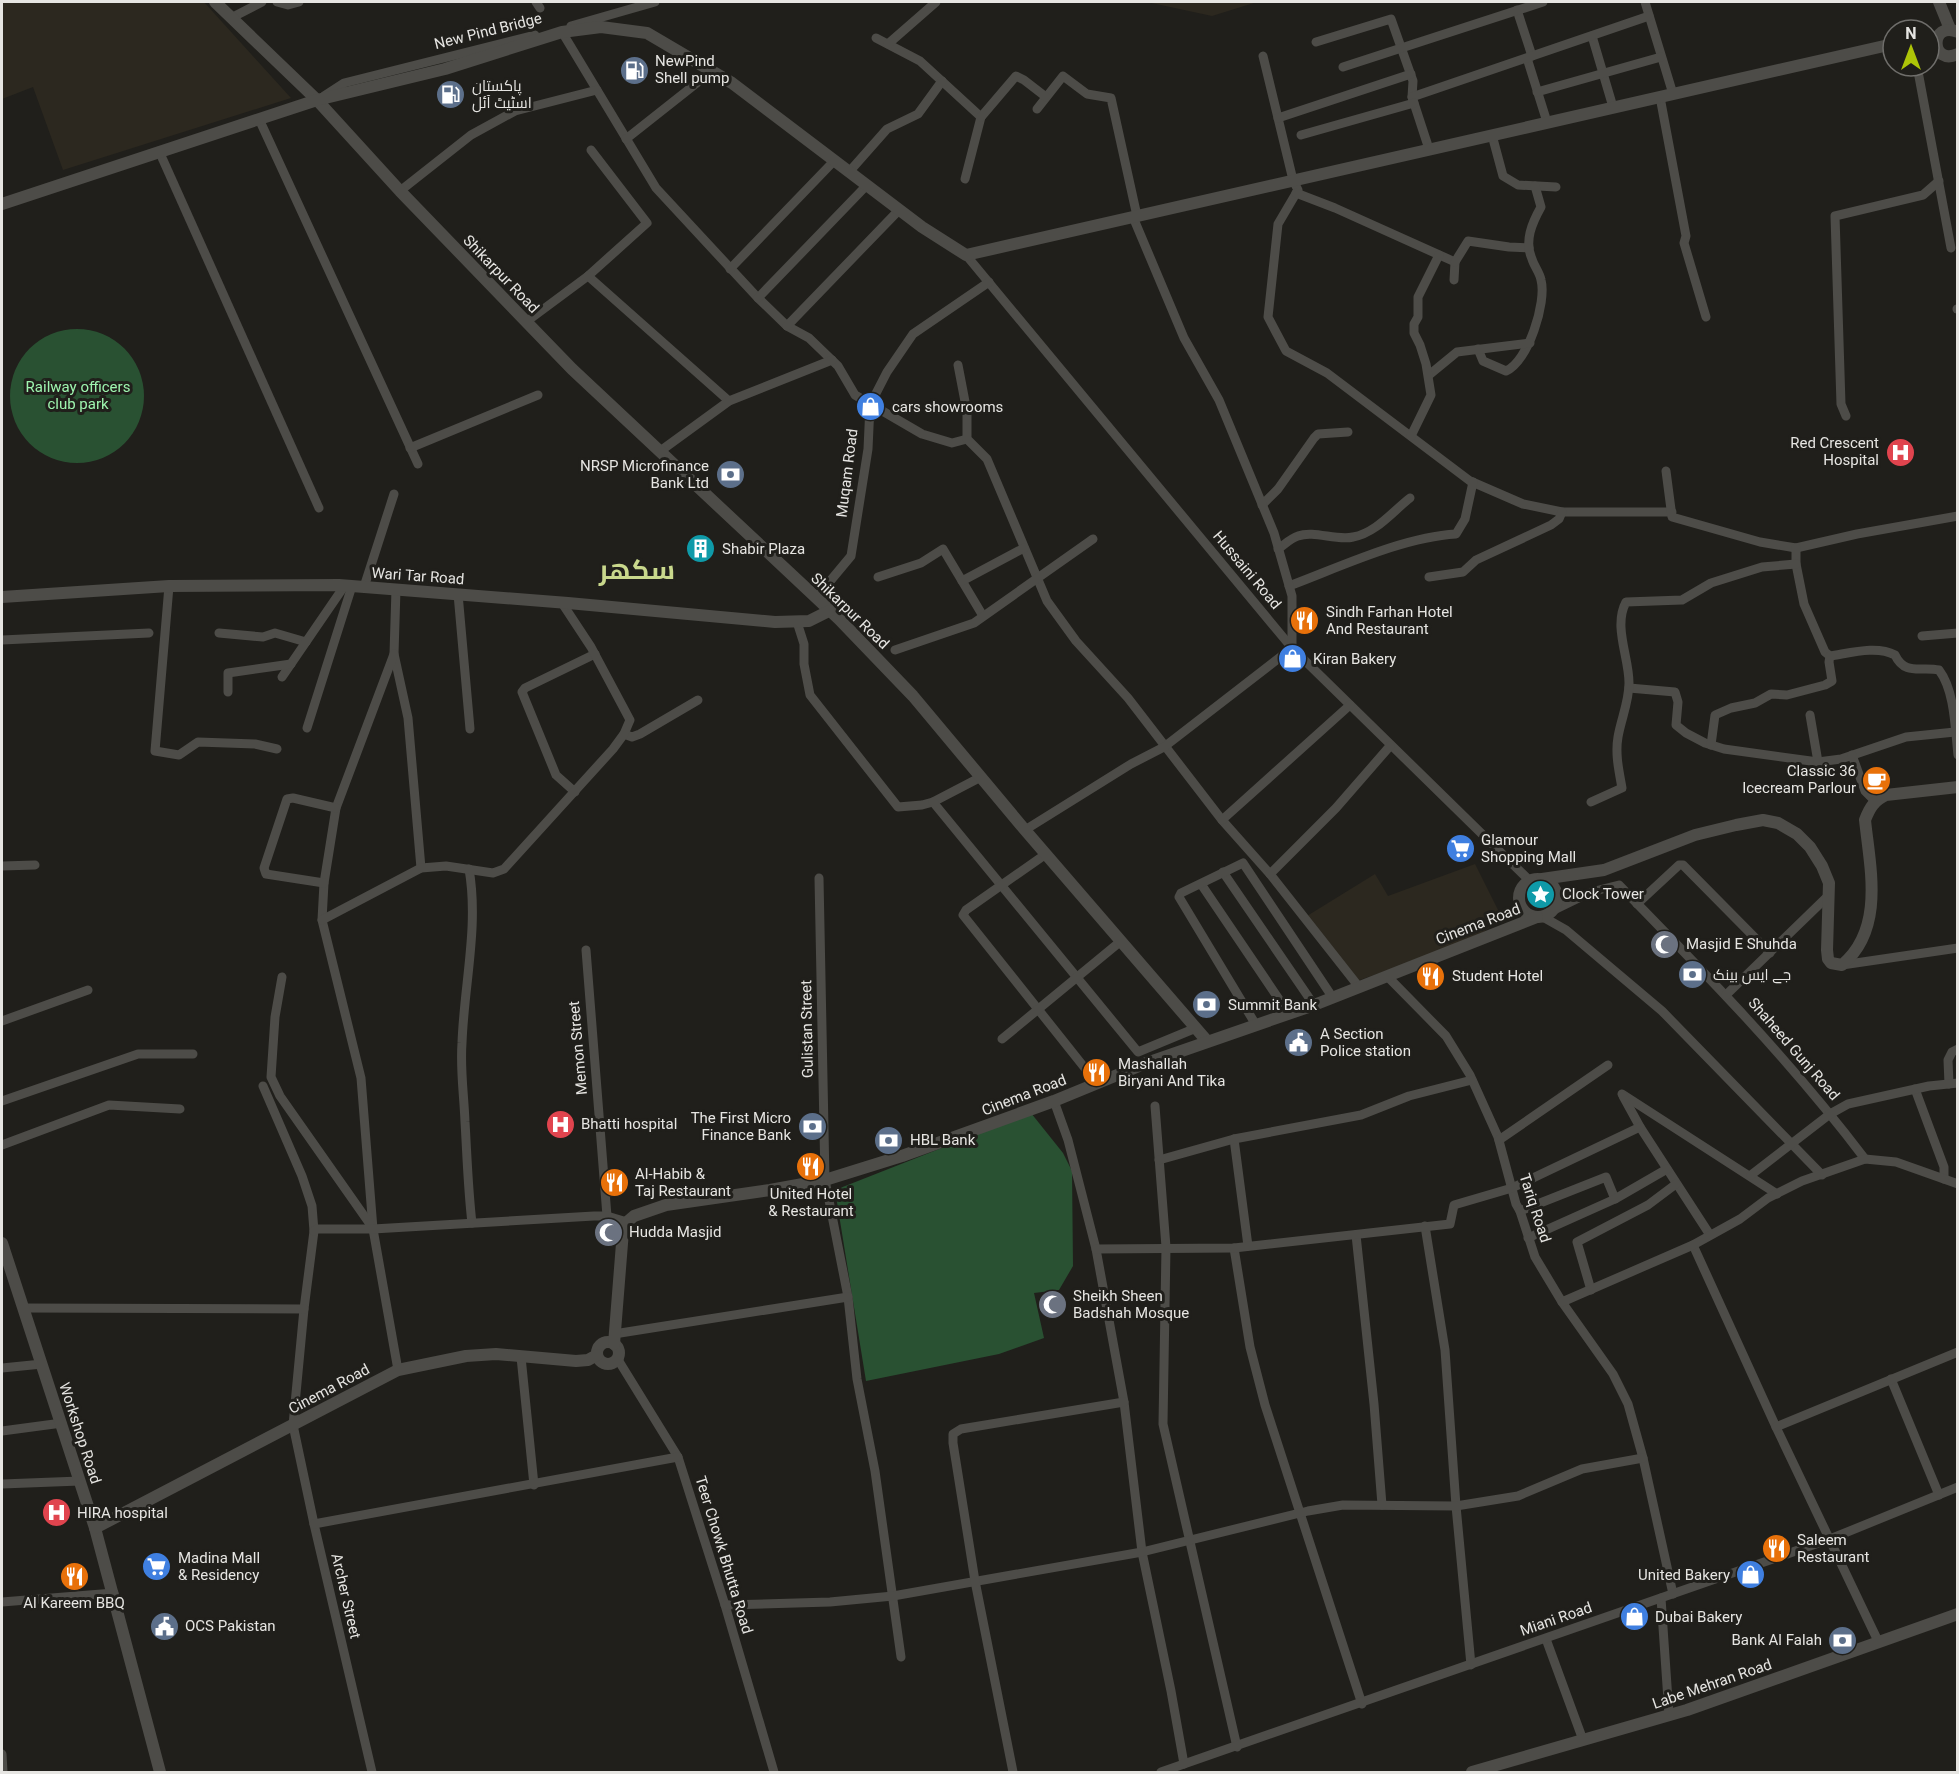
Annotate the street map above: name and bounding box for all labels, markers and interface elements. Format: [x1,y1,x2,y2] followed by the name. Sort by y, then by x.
[432,9,544,53] street label: New Pind Bridge
[1881,18,1941,78] north arrow
[1905,24,1917,43] text: N
[655,52,729,87] place label: NewPind Shell pump
[618,54,650,86] fuel station icon: NewPind Shell pump
[472,77,532,113] place label: پاکستان اسٹیٹ آئل
[435,79,467,111] fuel station icon: پاکستان اسٹیٹ آئل
[459,231,543,317] street label: Shikarpur Road
[26,378,130,413] park label: Railway officers club park
[855,391,887,423] shop icon: cars showrooms
[892,398,1003,416] place label: cars showrooms
[833,428,861,518] street label: Muqam Road
[1790,434,1879,469] place label: Red Crescent Hospital
[1884,436,1916,468] hospital icon: Red Crescent Hospital
[580,457,709,492] place label: NRSP Microfinance Bank Ltd
[714,459,746,491] bank icon: NRSP Microfinance Bank Ltd
[1209,527,1285,613] street label: Hussaini Road
[685,533,717,565] building icon: Shabir Plaza
[722,540,805,558] place label: Shabir Plaza
[598,554,675,586] district label: سکھر
[371,564,465,588] street label: Wari Tar Road
[807,569,893,653] street label: Shikarpur Road
[1326,603,1453,638] place label: Sindh Farhan Hotel And Restaurant
[1289,605,1321,637] restaurant icon: Sindh Farhan Hotel And Restaurant
[1276,643,1308,675] shop icon: Kiran Bakery
[1313,650,1396,668] place label: Kiran Bakery
[1742,762,1856,797] place label: Classic 36 Icecream Parlour
[1861,764,1893,796] cafe icon: Classic 36 Icecream Parlour
[1481,831,1576,866] place label: Glamour Shopping Mall
[1444,833,1476,865] supermarket icon: Glamour Shopping Mall
[1525,878,1557,910] place icon: Clock Tower
[1562,885,1644,903] place label: Clock Tower
[1433,900,1523,948] street label: Cinema Road
[1649,928,1681,960] mosque icon: Masjid E Shuhda
[1686,935,1797,953] place label: Masjid E Shuhda
[1676,959,1708,991] bank icon: جے ایس بینک
[1415,960,1447,992] restaurant icon: Student Hotel
[1713,966,1791,985] place label: جے ایس بینک
[1452,967,1543,985] place label: Student Hotel
[797,980,817,1078] street label: Gulistan Street
[1191,989,1223,1021] bank icon: Summit Bank
[1745,994,1843,1104] street label: Shaheed Gunj Road
[1228,996,1318,1014] place label: Summit Bank
[565,1000,591,1096] street label: Memon Street
[1320,1025,1411,1060] place label: A Section Police station
[1283,1027,1315,1059] public building icon: A Section Police station
[1118,1055,1225,1090] place label: Mashallah Biryani And Tika
[1081,1057,1113,1089] restaurant icon: Mashallah Biryani And Tika
[979,1071,1069,1119] street label: Cinema Road
[544,1108,576,1140] hospital icon: Bhatti hospital
[691,1109,791,1144] place label: The First Micro Finance Bank
[796,1111,828,1143] bank icon: The First Micro Finance Bank
[581,1115,677,1133] place label: Bhatti hospital
[873,1124,905,1156] bank icon: HBL Bank
[910,1131,976,1149] place label: HBL Bank
[795,1151,827,1183] restaurant icon: United Hotel & Restaurant
[635,1165,731,1200] place label: Al-Habib & Taj Restaurant
[598,1167,630,1199] restaurant icon: Al-Habib & Taj Restaurant
[1515,1171,1555,1245] street label: Tariq Road
[768,1185,854,1220] place label: United Hotel & Restaurant
[592,1216,624,1248] mosque icon: Hudda Masjid
[629,1223,721,1241] place label: Hudda Masjid
[1073,1287,1189,1322] place label: Sheikh Sheen Badshah Mosque
[1036,1289,1068,1321] mosque icon: Sheikh Sheen Badshah Mosque
[285,1360,373,1418] street label: Cinema Road
[55,1380,105,1486] street label: Workshop Road
[691,1474,757,1636] street label: Teer Chowk Bhutta Road
[40,1497,72,1529] hospital icon: HIRA hospital
[77,1504,168,1522] place label: HIRA hospital
[1797,1531,1870,1566] place label: Saleem Restaurant
[1760,1533,1792,1565] restaurant icon: Saleem Restaurant
[178,1549,260,1584] place label: Madina Mall & Residency
[141,1551,173,1583] supermarket icon: Madina Mall & Residency
[327,1551,365,1641] street label: Archer Street
[1735,1559,1767,1591] shop icon: United Bakery
[58,1560,90,1592] restaurant icon: Al Kareem BBQ
[1638,1566,1730,1584] place label: United Bakery
[23,1594,125,1612] place label: Al Kareem BBQ
[1518,1598,1594,1640] street label: Miani Road
[1618,1601,1650,1633] shop icon: Dubai Bakery
[1655,1608,1742,1626] place label: Dubai Bakery
[148,1610,180,1642] public building icon: OCS Pakistan
[185,1617,276,1635] place label: OCS Pakistan
[1827,1624,1859,1656] bank icon: Bank Al Falah
[1731,1631,1822,1649] place label: Bank Al Falah
[1650,1655,1774,1713] street label: Labe Mehran Road

